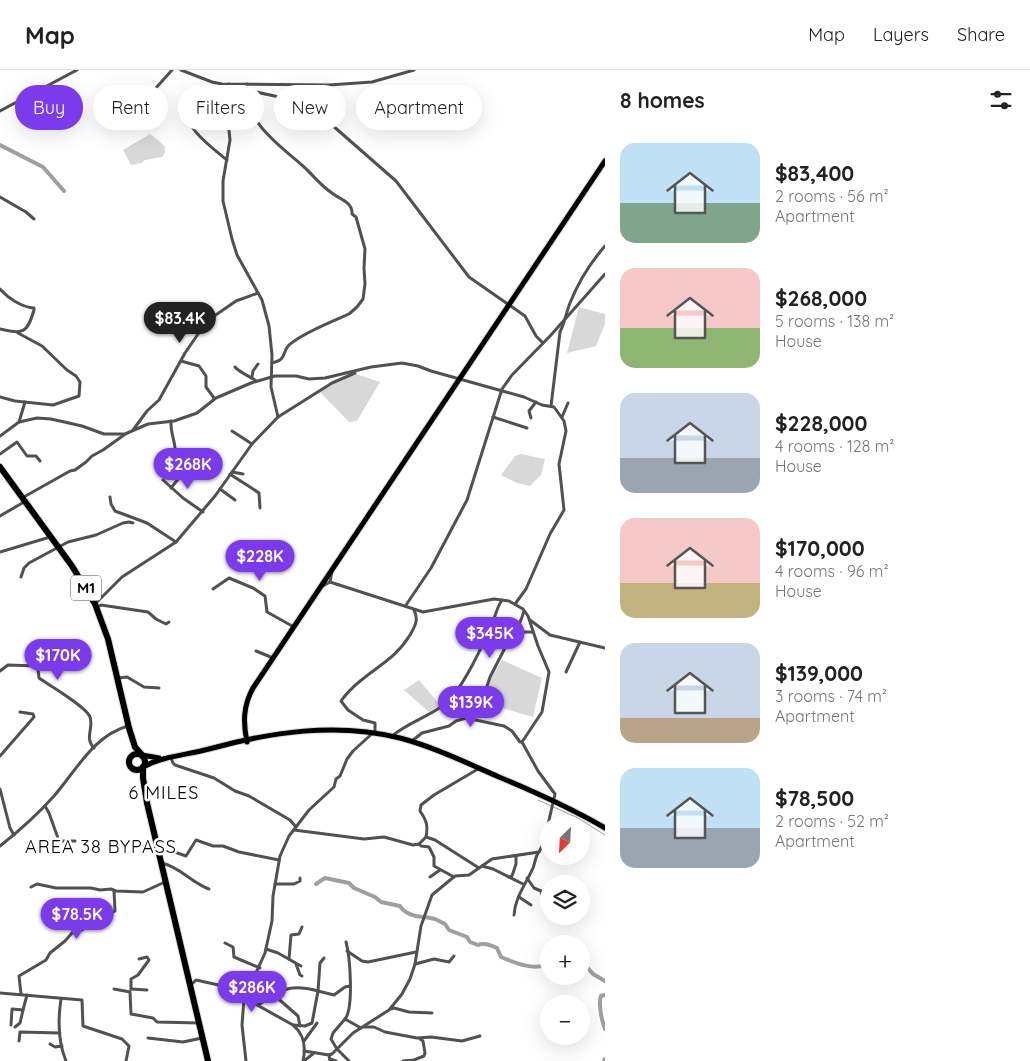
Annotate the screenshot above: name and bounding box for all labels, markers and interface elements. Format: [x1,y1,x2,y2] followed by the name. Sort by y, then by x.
[25,20,75,50] text: Map
[808,23,845,46] text: Map
[873,23,929,46] text: Layers
[957,23,1005,46] text: Share
[15,85,83,130] chip: Buy
[93,85,168,130] chip: Rent
[178,85,264,130] chip: Filters
[274,85,346,130] chip: New
[356,85,482,130] chip: Apartment
[987,86,1015,114] icon: filters
[620,87,705,113] text: 8 homes
[775,160,854,186] text: $83,400
[660,163,720,223] icon: home
[775,186,889,206] text: 2 rooms · 56 m²
[775,206,855,226] text: Apartment
[775,285,867,311] text: $268,000
[660,288,720,348] icon: home
[139,302,221,344] pin: $83.4K
[155,308,205,328] text: $83.4K
[775,311,894,331] text: 5 rooms · 138 m²
[775,331,822,351] text: House
[775,410,867,436] text: $228,000
[660,413,720,473] icon: home
[775,436,894,456] text: 4 rooms · 128 m²
[153,448,223,490] pin: $268K
[165,454,211,474] text: $268K
[775,456,822,476] text: House
[775,535,865,561] text: $170,000
[660,538,720,598] icon: home
[225,540,295,582] pin: $228K
[236,546,284,566] text: $228K
[775,561,888,581] text: 4 rooms · 96 m²
[71,576,101,600] road number: M1
[775,581,822,601] text: House
[455,616,525,659] pin: $345K
[466,623,514,643] text: $345K
[23,638,93,681] pin: $170K
[36,645,80,665] text: $170K
[775,660,863,686] text: $139,000
[660,663,720,723] icon: home
[436,686,506,728] pin: $139K
[775,686,887,706] text: 3 rooms · 74 m²
[449,692,493,712] text: $139K
[775,706,855,726] text: Apartment
[129,781,199,804] district label: 6 MILES
[775,785,854,811] text: $78,500
[660,788,720,848] icon: home
[775,811,889,831] text: 2 rooms · 52 m²
[540,815,590,865] north arrow
[540,815,590,1045] map controls
[775,831,855,851] text: Apartment
[25,835,177,858] district label: AREA 38 BYPASS
[540,875,590,925] button: layers
[36,898,118,940] pin: $78.5K
[52,904,102,924] text: $78.5K
[540,935,590,985] button: +
[217,970,287,1013] pin: $286K
[229,977,275,997] text: $286K
[540,995,590,1045] button: −

